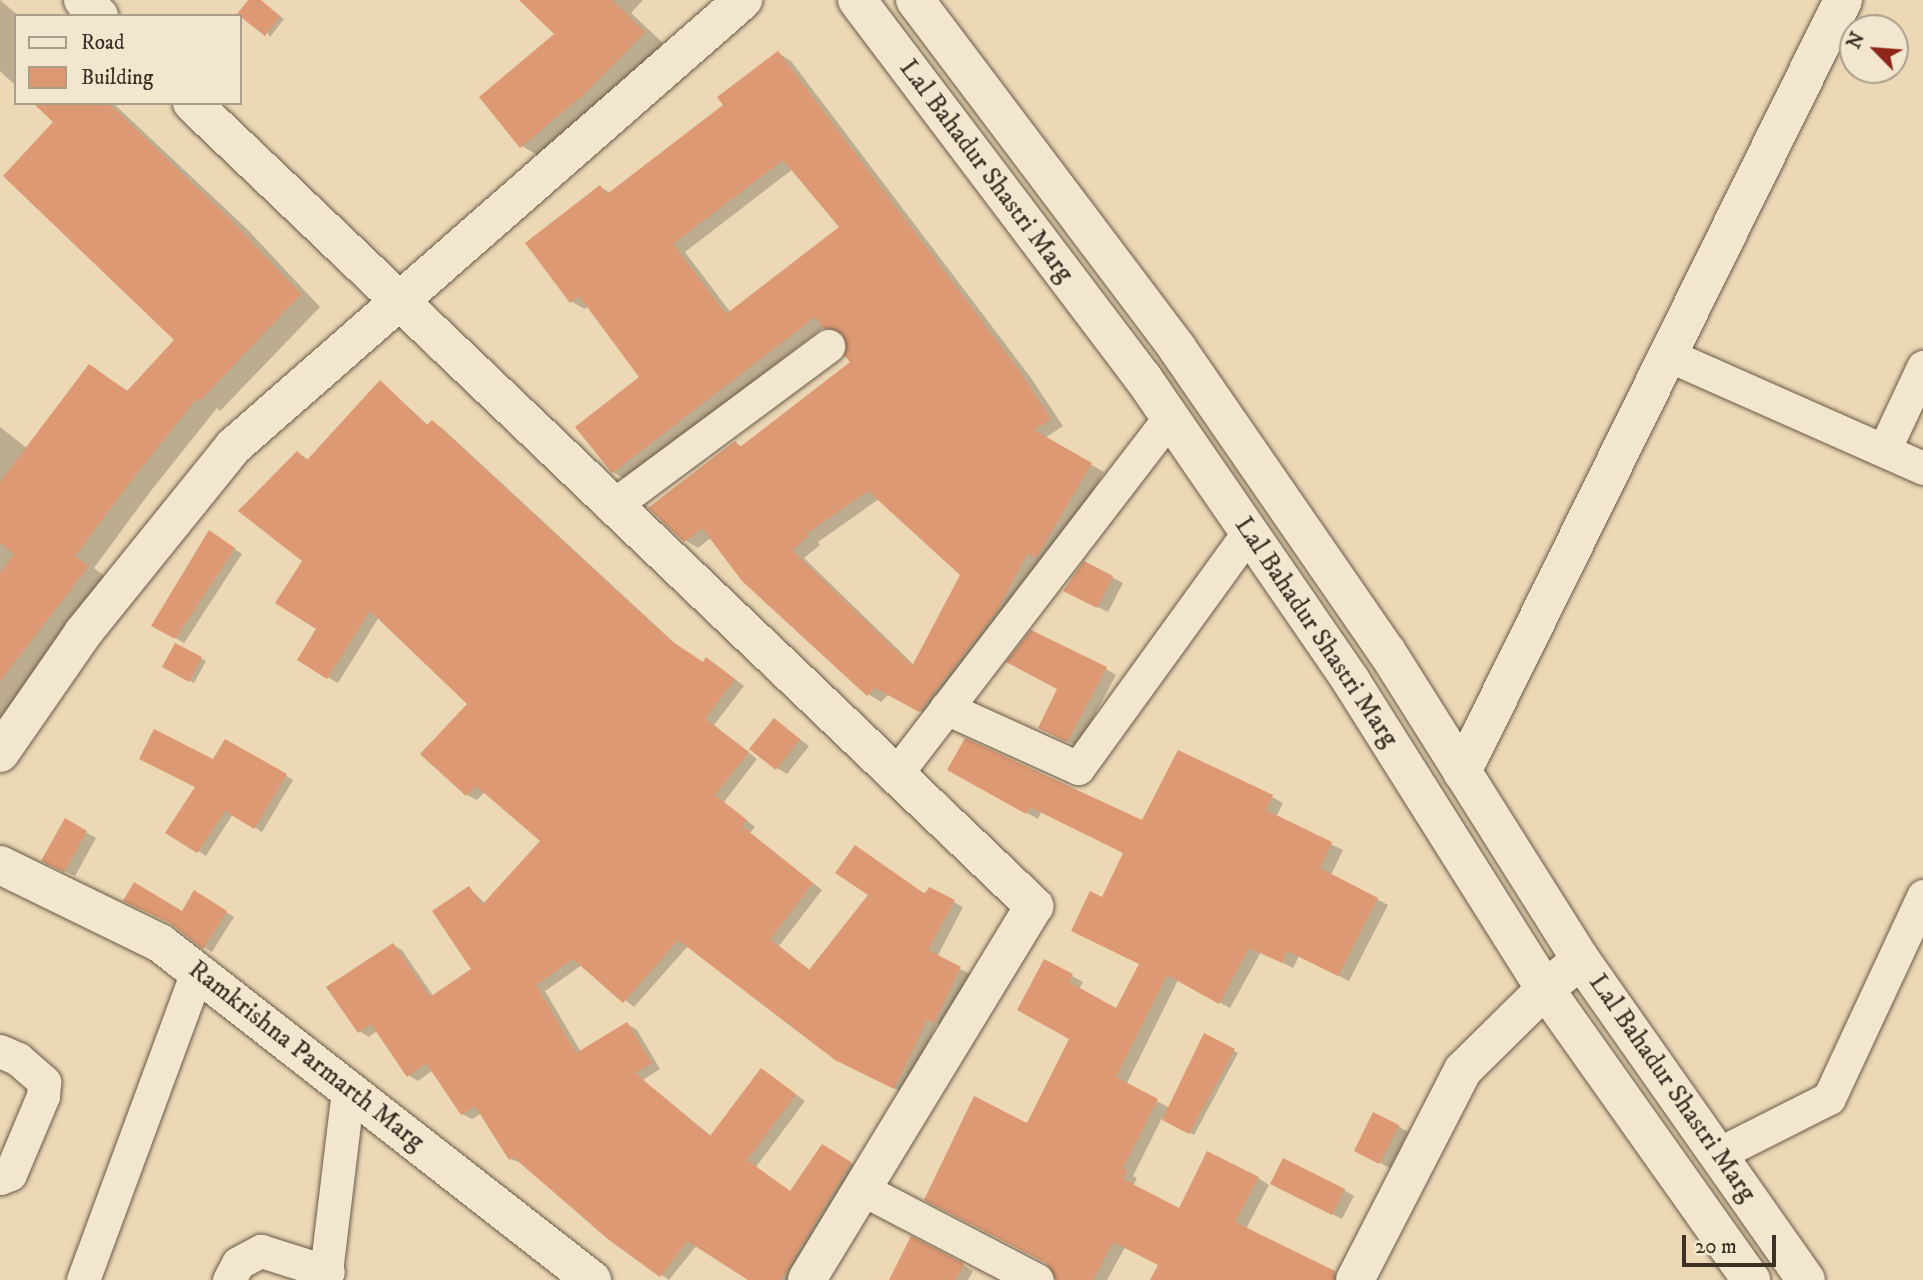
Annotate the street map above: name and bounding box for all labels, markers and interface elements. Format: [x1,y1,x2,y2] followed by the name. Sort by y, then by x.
[14,14,242,105] legend
[1839,14,1909,84] north arrow
[1843,29,1870,53] text: N
[81,30,125,56] text: Road
[892,54,1080,288] street label: Lal Bahadur Shastri Marg
[81,65,153,91] text: Building
[1227,511,1405,753] street label: Lal Bahadur Shastri Marg
[182,954,430,1158] street label: Ramkrishna Parmarth Marg
[1582,968,1762,1208] street label: Lal Bahadur Shastri Marg
[1685,1220,1780,1264] scale bar
[1695,1234,1737,1260] text: 20 m

